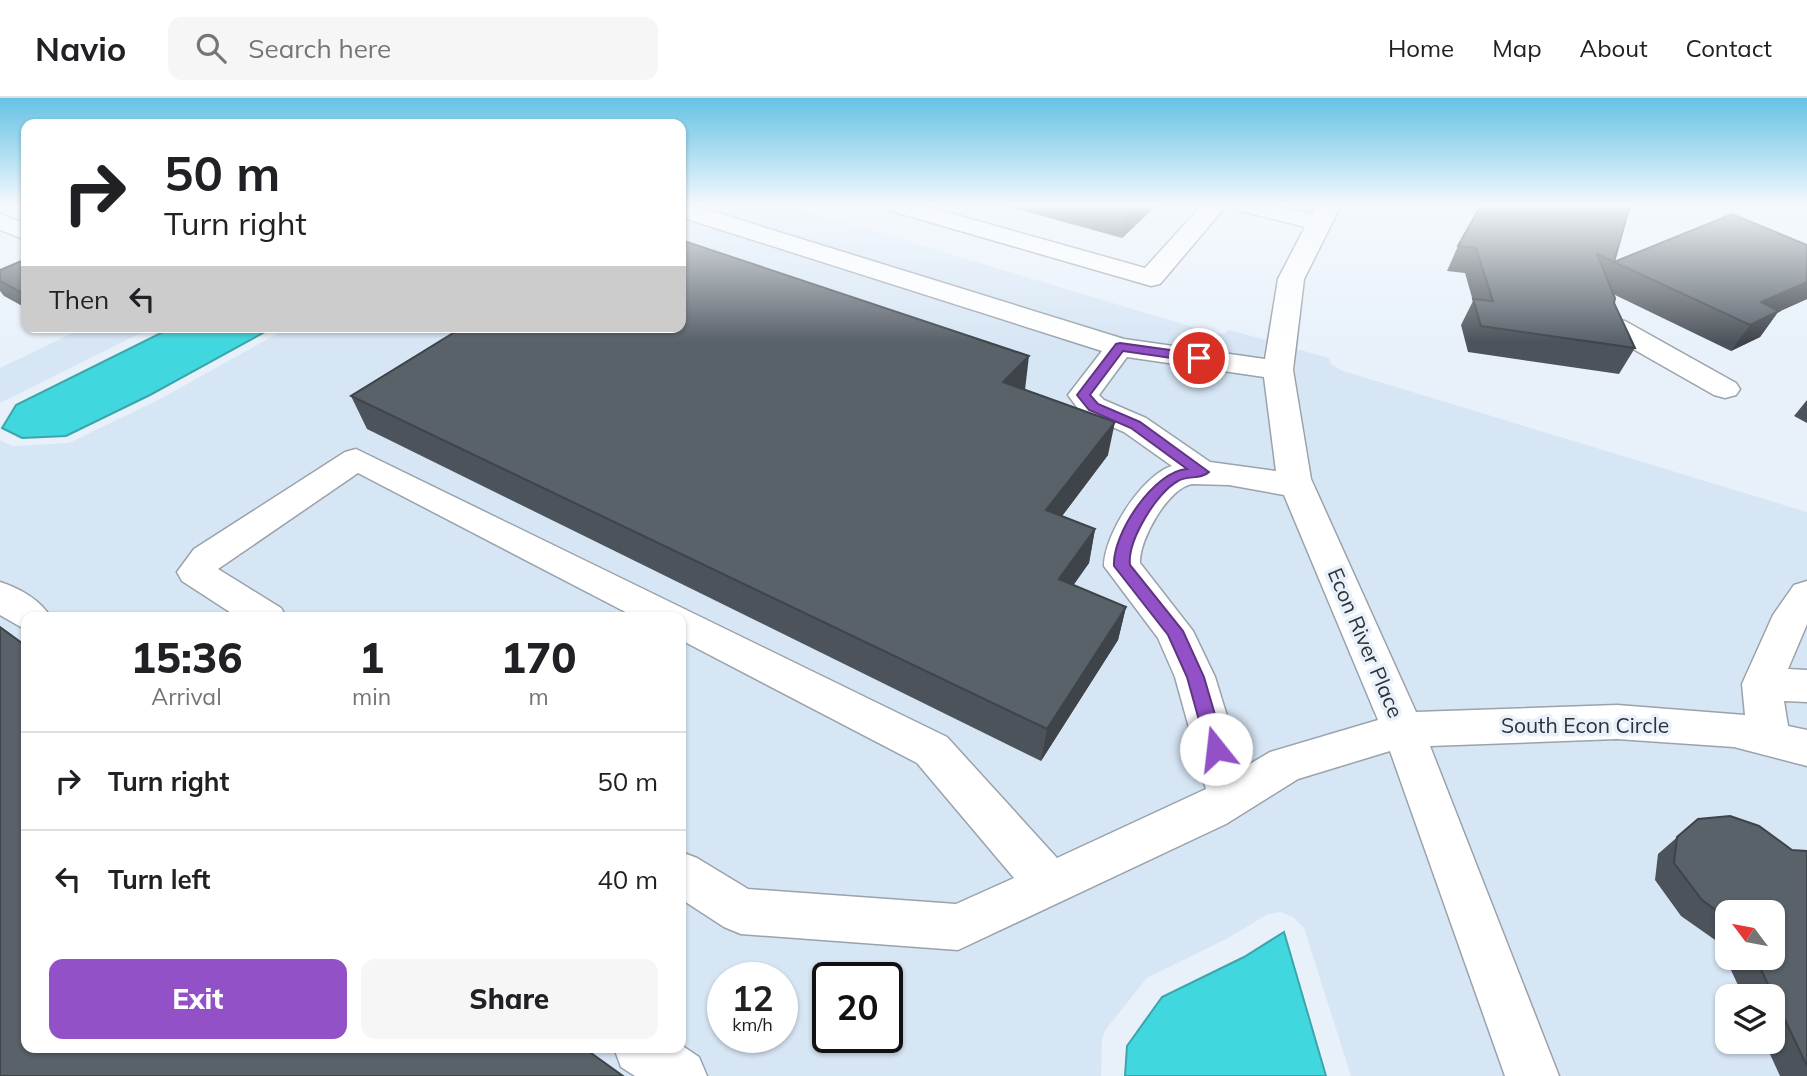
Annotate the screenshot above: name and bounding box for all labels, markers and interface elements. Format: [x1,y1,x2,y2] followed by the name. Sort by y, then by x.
[168,17,658,80] search box
[35,28,126,69] text: Navio
[192,29,230,67] icon: search
[248,32,391,65] text: Search here
[1388,33,1454,63] text: Home
[1492,33,1542,63] text: Map
[1580,33,1648,63] text: About
[1686,33,1772,63] text: Contact
[164,142,280,203] text: 50 m
[49,147,140,238] icon: right
[164,203,307,243] text: Turn right
[123,280,161,318] icon: left
[49,283,109,316] text: Then
[1169,328,1229,388] pin
[1180,339,1218,377] icon: arrive
[1323,564,1409,721] street label: Econ River Place
[131,631,242,684] text: 15:36
[359,631,384,684] text: 1
[501,631,576,684] text: 170
[151,682,222,711] text: Arrival
[352,682,391,711] text: min
[528,682,549,711] text: m
[1179,712,1253,786] position arrow
[1501,712,1669,738] street label: South Econ Circle
[49,762,87,800] icon: right
[108,765,229,798] text: Turn right
[597,765,658,798] text: 50 m
[49,860,87,898] icon: left
[108,863,210,896] text: Turn left
[597,863,658,896] text: 40 m
[1715,900,1785,970] north arrow
[1715,900,1785,1054] map controls
[49,959,347,1039] button: Exit
[361,959,658,1039] button: Share
[812,962,903,1053] speed limit sign: 20
[731,976,774,1020] text: 12
[1715,984,1785,1054] button: layers
[732,1013,773,1036] text: km/h

